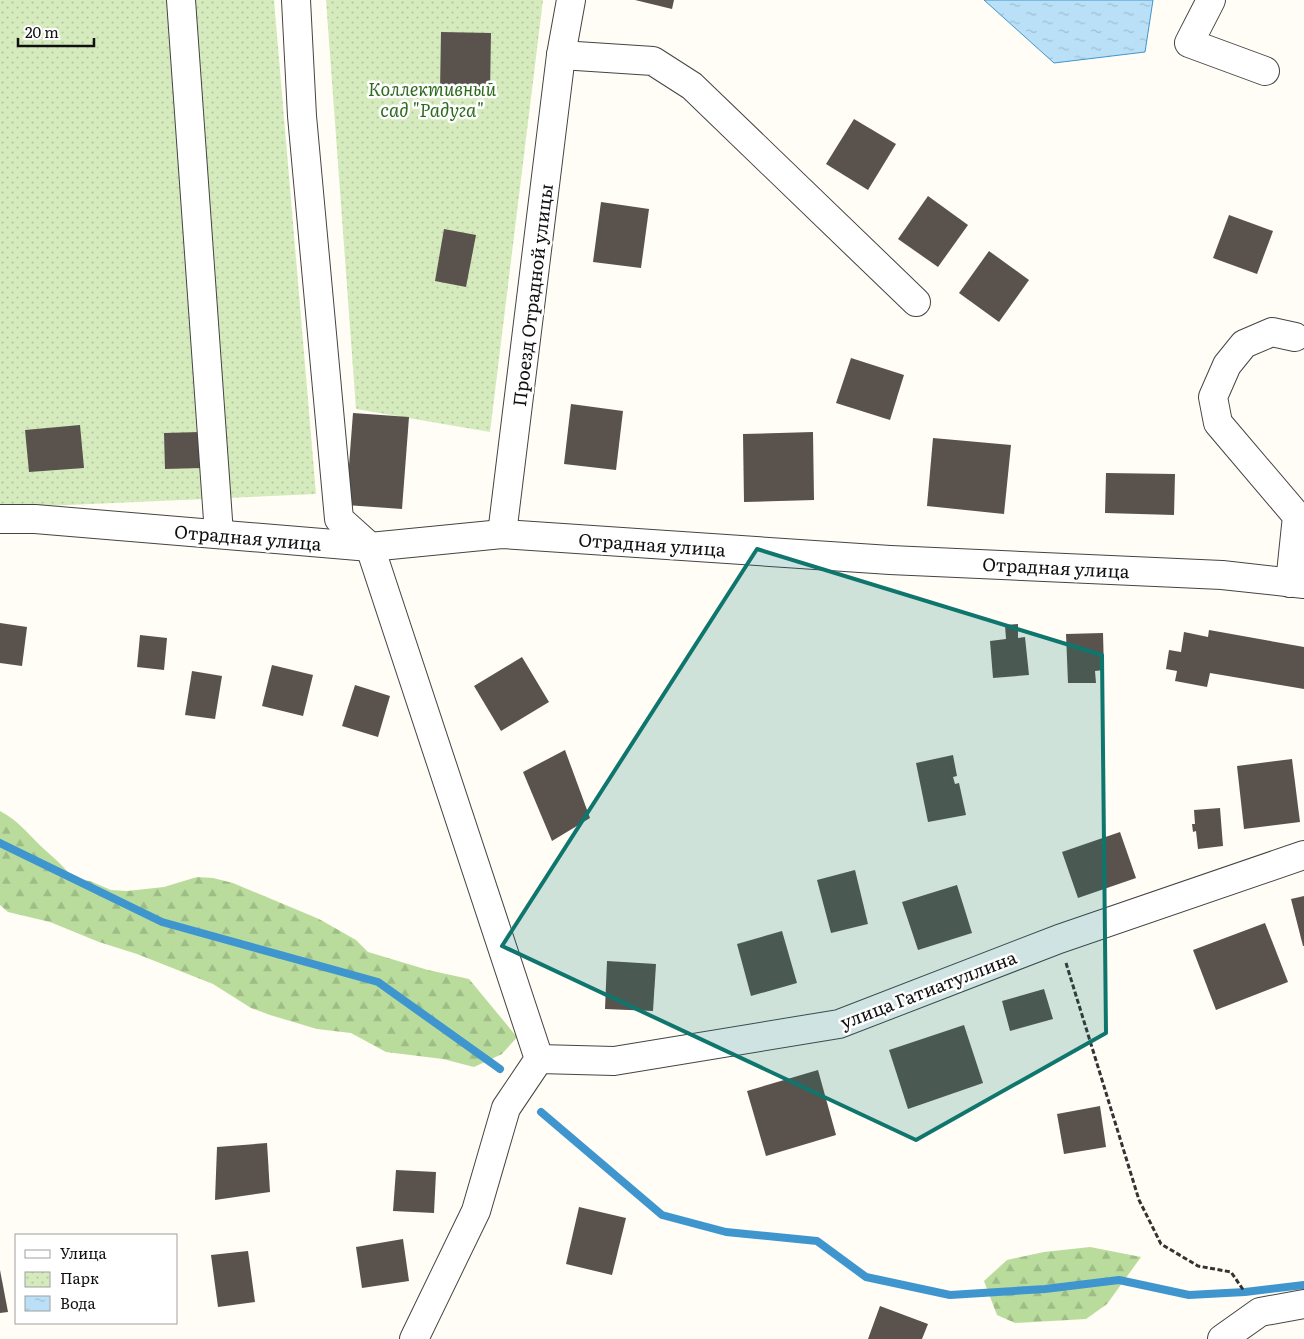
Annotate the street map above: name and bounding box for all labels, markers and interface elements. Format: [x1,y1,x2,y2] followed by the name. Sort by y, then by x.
[18,15,94,47] scale bar
[25,20,59,43] text: 20 m
[368,75,496,123] park label: Коллективный сад "Радуга"
[505,182,559,408] street label: Проезд Отрадной улицы
[173,517,323,557] street label: Отрадная улица
[577,525,727,563] street label: Отрадная улица
[982,550,1131,584] street label: Отрадная улица
[836,943,1020,1035] street label: улица Гатиатуллина
[15,1234,178,1324] legend
[60,1241,108,1264] text: Улица
[60,1266,99,1289] text: Парк
[60,1291,97,1314] text: Вода

